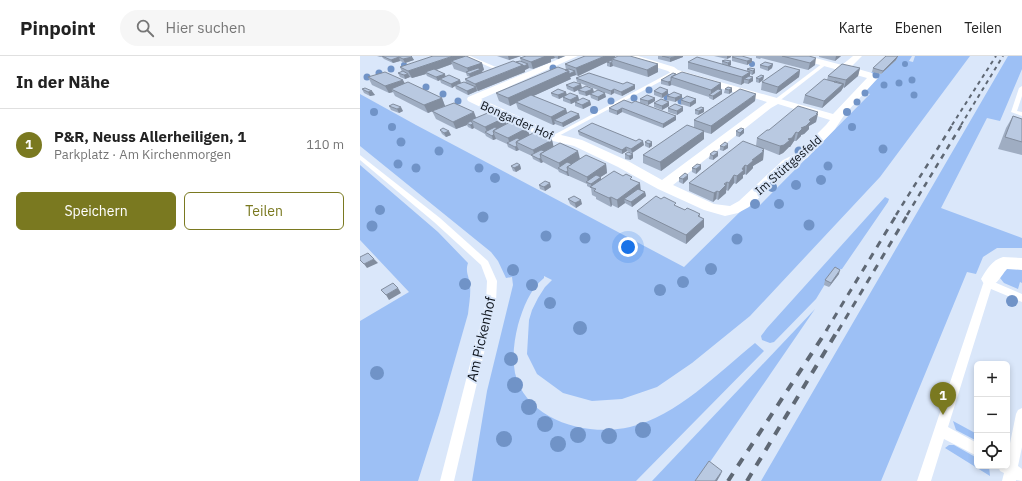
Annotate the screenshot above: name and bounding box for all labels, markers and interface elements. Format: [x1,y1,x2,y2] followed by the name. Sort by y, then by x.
[120,10,400,46] search box
[20,16,96,40] text: Pinpoint
[134,17,156,39] icon: search
[166,18,246,37] text: Hier suchen
[839,19,873,37] text: Karte
[895,19,942,37] text: Ebenen
[964,19,1002,37] text: Teilen
[16,71,110,93] text: In der Nähe
[478,97,556,143] street label: Bongarder Hof
[54,127,246,146] text: P&R, Neuss Allerheiligen, 1
[752,132,824,198] street label: Im Stüttgesfeld
[25,136,33,153] text: 1
[306,136,344,153] text: 110 m
[54,146,231,163] text: Parkplatz · Am Kirchenmorgen
[16,192,176,230] button: Speichern
[184,192,344,230] button: Teilen
[618,237,638,257] your location
[462,294,500,383] street label: Am Pickenhof
[974,361,1010,469] map controls
[974,361,1010,397] button: +
[930,382,956,415] pin: 1
[974,397,1010,433] button: −
[974,433,1010,469] button: locate

